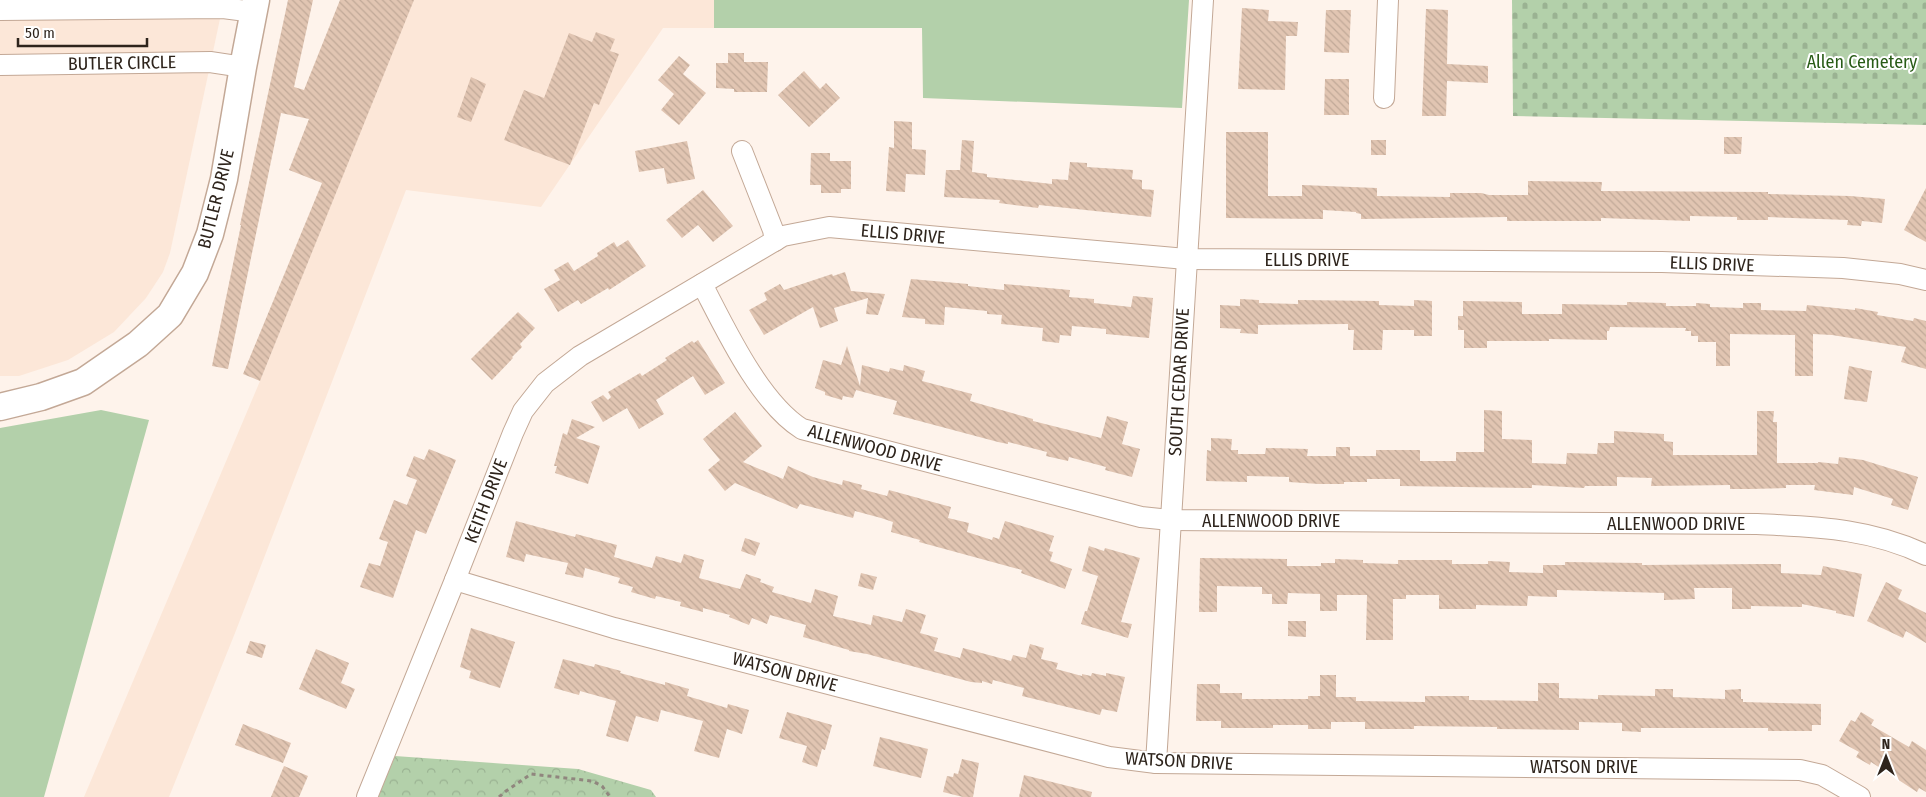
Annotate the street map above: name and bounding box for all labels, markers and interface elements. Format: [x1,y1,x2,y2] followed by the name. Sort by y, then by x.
[18,15,146,47] scale bar
[25,24,55,42] text: 50 m
[68,51,176,75] street label: BUTLER CIRCLE
[1807,51,1917,73] park label: Allen Cemetery
[193,147,239,251] street label: BUTLER DRIVE
[860,219,946,249] street label: ELLIS DRIVE
[1265,249,1349,271] street label: ELLIS DRIVE
[1669,252,1755,276] street label: ELLIS DRIVE
[1164,307,1194,457] street label: SOUTH CEDAR DRIVE
[805,419,945,477] street label: ALLENWOOD DRIVE
[460,456,512,546] street label: KEITH DRIVE
[1202,510,1340,532] street label: ALLENWOOD DRIVE
[1607,513,1745,535] street label: ALLENWOOD DRIVE
[730,647,840,697] street label: WATSON DRIVE
[1861,732,1911,782] north arrow
[1882,736,1890,753] text: N
[1124,747,1234,775] street label: WATSON DRIVE
[1530,756,1638,778] street label: WATSON DRIVE

